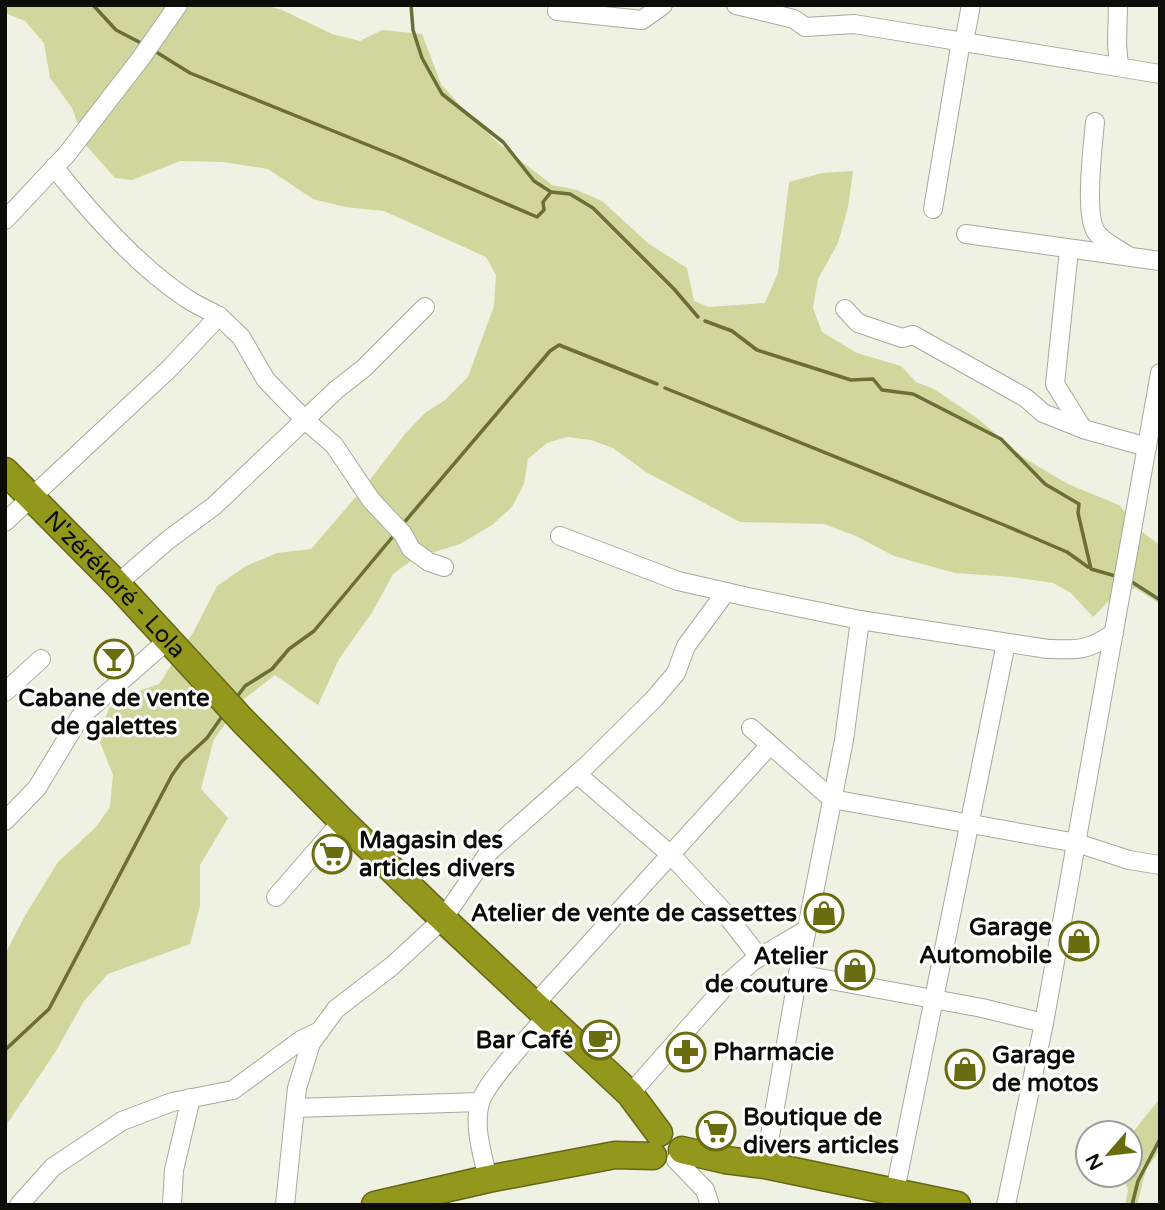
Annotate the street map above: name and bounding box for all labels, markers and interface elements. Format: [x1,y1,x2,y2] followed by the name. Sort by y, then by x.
[38,505,192,664] street label: N'zérékoré - Lola
[93,638,135,680] bar icon: Cabane de vente de galettes
[18,684,210,741] place label: Cabane de vente de galettes
[359,826,515,883] place label: Magasin des articles divers
[311,833,353,875] supermarket icon: Magasin des articles divers
[803,892,845,934] shop icon: Atelier de vente de cassettes
[471,899,797,928] place label: Atelier de vente de cassettes
[919,913,1052,970] place label: Garage Automobile
[1058,920,1100,962] shop icon: Garage Automobile
[705,942,829,999] place label: Atelier de couture
[834,949,876,991] shop icon: Atelier de couture
[579,1019,621,1061] cafe icon: Bar Café
[476,1026,573,1055] place label: Bar Café
[665,1031,707,1073] pharmacy icon: Pharmacie
[713,1038,835,1067] place label: Pharmacie
[992,1041,1099,1098] place label: Garage de motos
[944,1048,986,1090] shop icon: Garage de motos
[743,1103,899,1160] place label: Boutique de divers articles
[695,1110,737,1152] supermarket icon: Boutique de divers articles
[1074,1119,1144,1189] north arrow
[1082,1150,1108,1173] text: N

